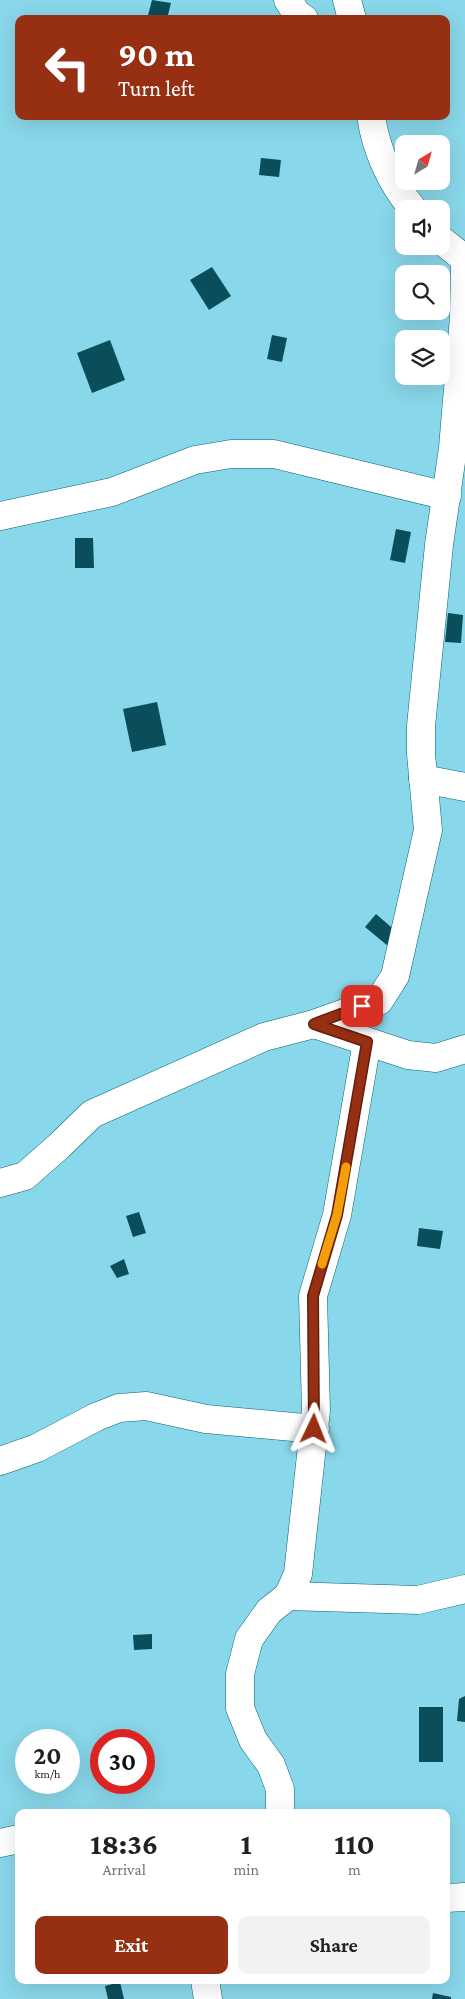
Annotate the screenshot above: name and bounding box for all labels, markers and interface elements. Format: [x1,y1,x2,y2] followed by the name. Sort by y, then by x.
[35,35,100,100] icon: left
[118,35,195,74] text: 90 m
[118,76,195,101] text: Turn left
[395,135,450,190] north arrow
[395,135,450,385] map controls
[395,200,450,255] button: sound
[395,265,450,320] button: search
[395,330,450,385] button: layers
[341,985,383,1027] pin
[348,992,376,1020] icon: arrive
[287,1402,339,1454] position arrow
[90,1729,155,1794] speed limit sign: 30
[34,1742,61,1769] text: 20
[35,1767,60,1781] text: km/h
[90,1827,158,1860] text: 18:36
[241,1827,252,1860] text: 1
[334,1827,375,1860] text: 110
[102,1861,146,1878] text: Arrival
[233,1861,259,1878] text: min
[348,1861,361,1878] text: m
[35,1916,228,1974] button: Exit
[238,1916,430,1974] button: Share

